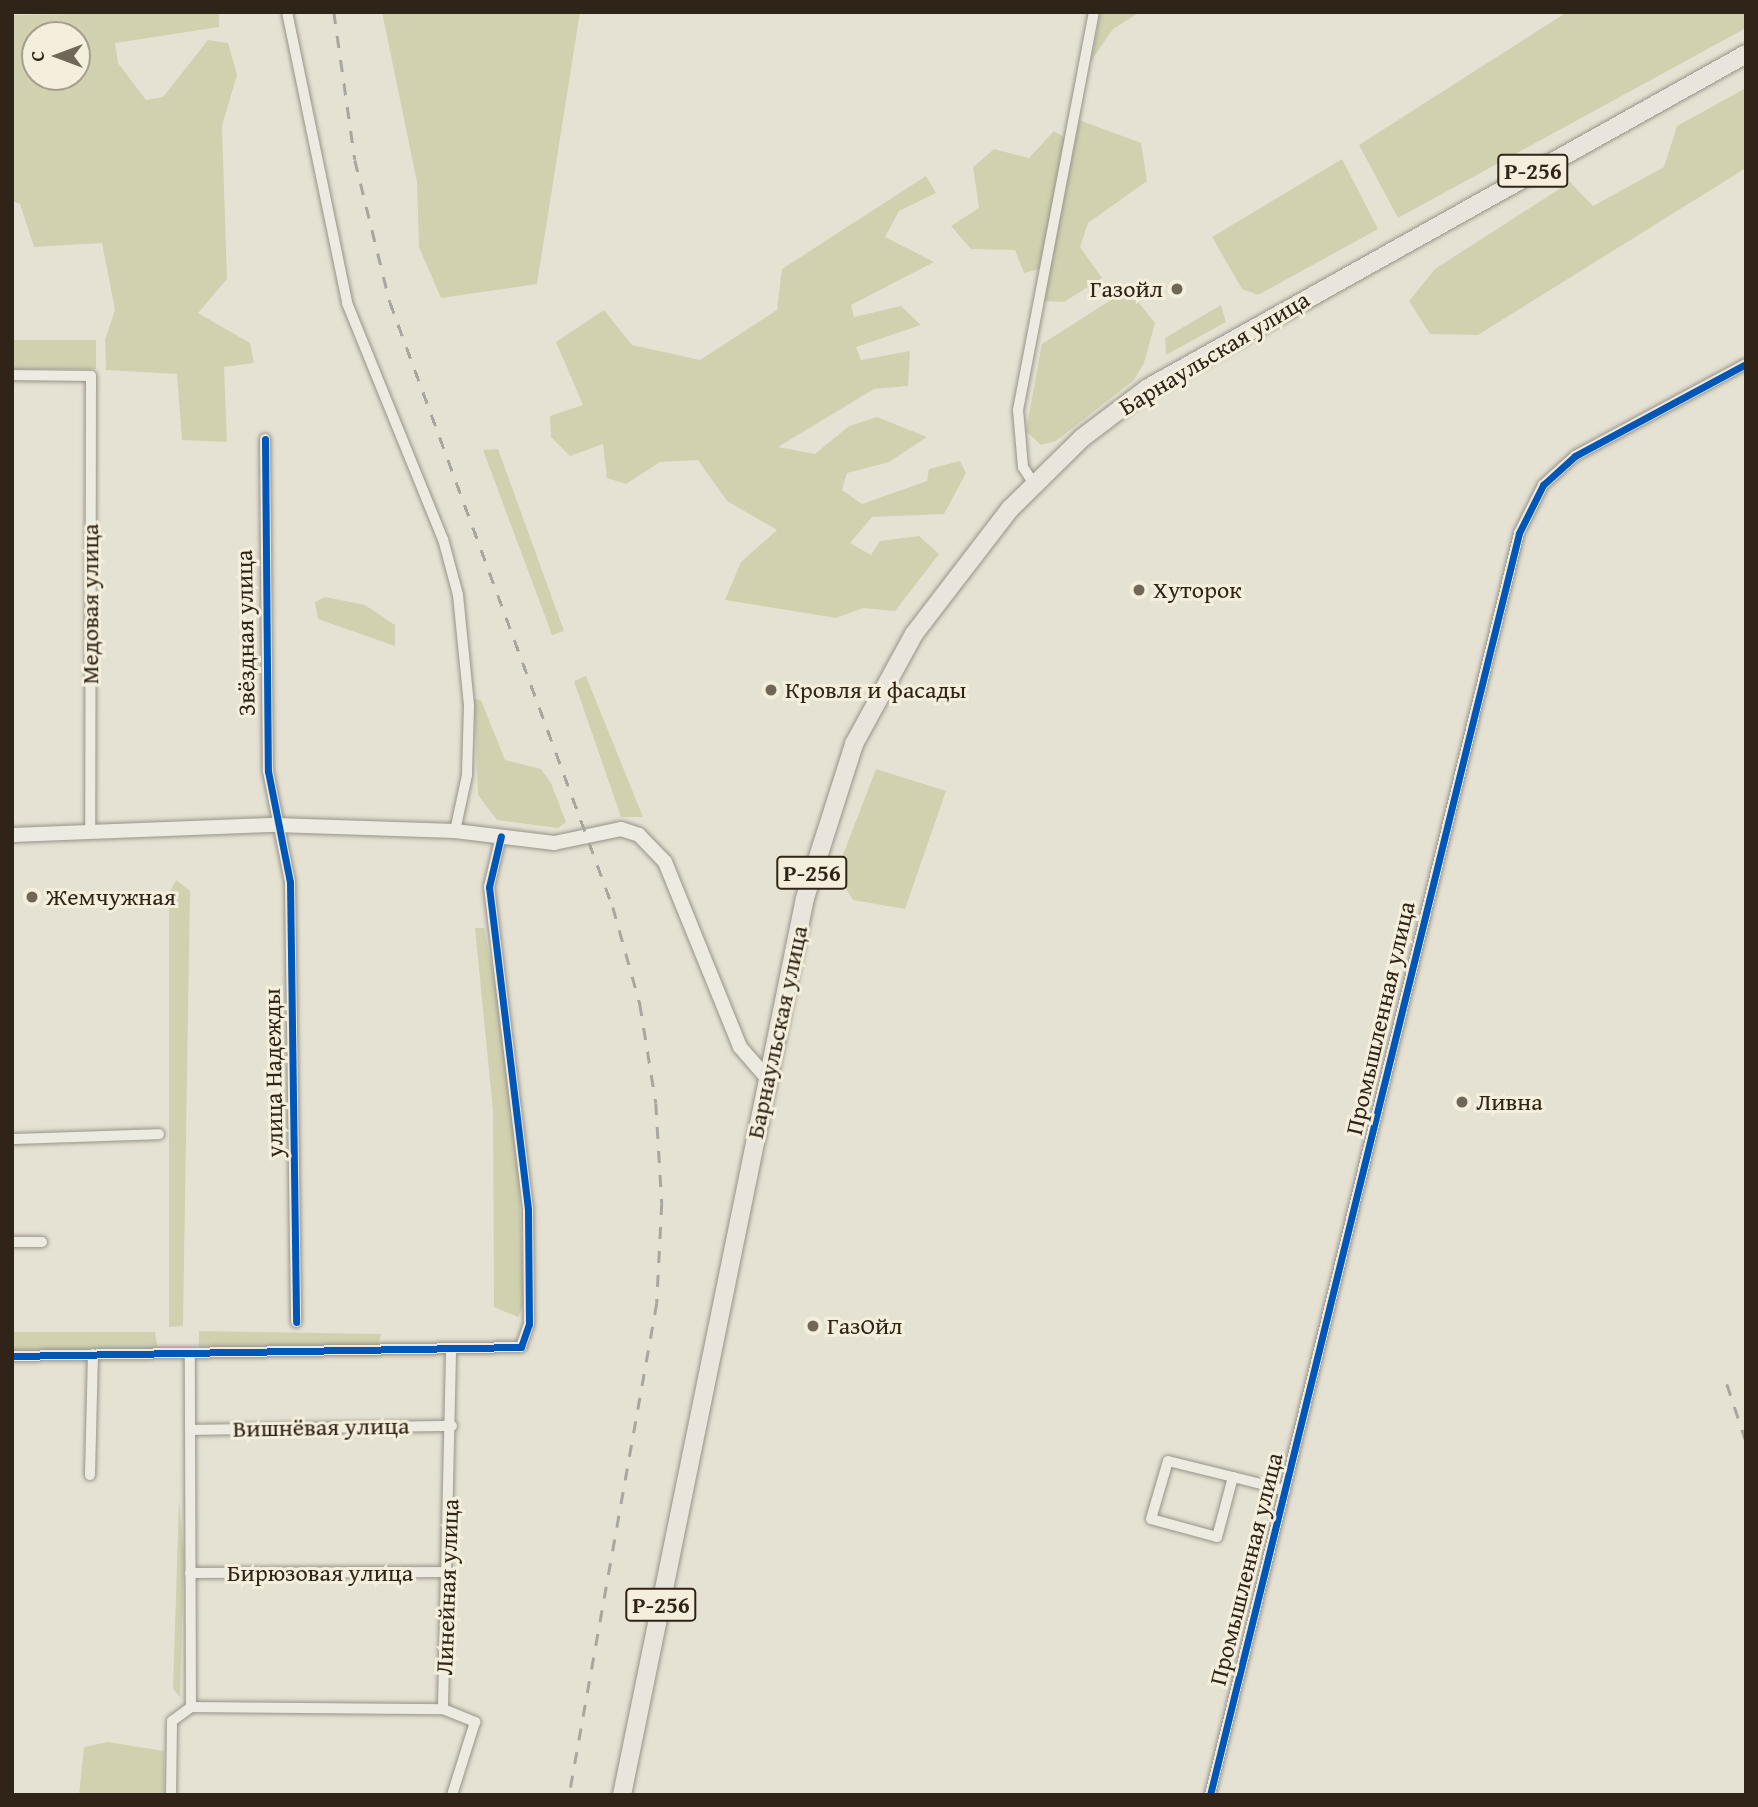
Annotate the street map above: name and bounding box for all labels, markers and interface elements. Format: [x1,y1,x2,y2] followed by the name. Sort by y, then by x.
[21,21,91,91] north arrow
[23,51,51,61] text: С
[1496,152,1570,190] road number: Р-256
[1090,275,1163,303] place label: Газойл
[1169,281,1185,297] marker: Газойл
[1114,285,1314,421] street label: Барнаульская улица
[76,524,104,684] street label: Медовая улица
[229,550,261,716] street label: Звёздная улица
[1153,576,1242,604] place label: Хуторок
[1131,582,1147,598] marker: Хуторок
[785,676,966,704] place label: Кровля и фасады
[763,682,779,698] marker: Кровля и фасады
[775,853,849,892] road number: Р-256
[46,883,176,911] place label: Жемчужная
[24,889,40,905] marker: Жемчужная
[1339,898,1421,1138] street label: Промышленная улица
[740,923,814,1141] street label: Барнаульская улица
[257,988,289,1158] street label: улица Надежды
[1476,1088,1543,1116] place label: Ливна
[1454,1094,1470,1110] marker: Ливна
[827,1312,903,1340] place label: ГазОйл
[805,1318,821,1334] marker: ГазОйл
[232,1411,410,1443] street label: Вишнёвая улица
[1203,1450,1289,1688] street label: Промышленная улица
[430,1498,464,1676] street label: Линейная улица
[227,1559,413,1587] street label: Бирюзовая улица
[624,1586,698,1624] road number: Р-256

